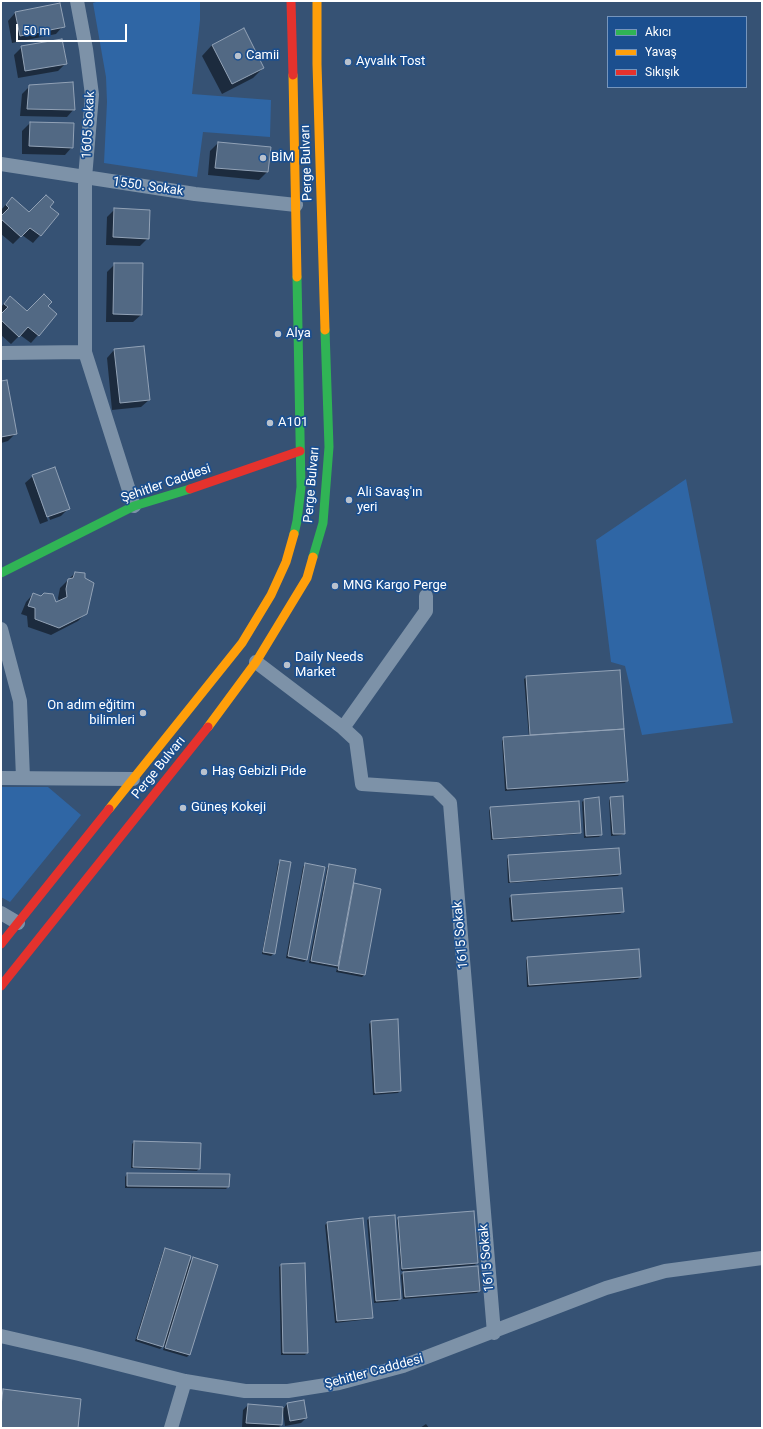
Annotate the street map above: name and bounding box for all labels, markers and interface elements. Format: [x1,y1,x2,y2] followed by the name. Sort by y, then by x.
[18,16,129,42] scale bar
[607,16,747,88] legend
[23,24,50,38] text: 50 m
[645,25,671,39] text: Akıcı
[645,45,677,59] text: Yavaş
[246,48,279,64] place label: Camii
[233,51,243,61] marker: Camii
[356,54,425,70] place label: Ayvalık Tost
[343,57,353,67] marker: Ayvalık Tost
[645,65,679,79] text: Sıkışık
[79,91,99,159] street label: 1605 Sokak
[298,125,316,201] street label: Perge Bulvarı
[271,150,294,166] place label: BİM
[258,153,268,163] marker: BİM
[112,174,184,200] street label: 1550. Sokak
[286,326,311,342] place label: Alya
[273,329,283,339] marker: Alya
[278,415,308,431] place label: A101
[265,418,275,428] marker: A101
[301,446,323,524] street label: Perge Bulvarı
[119,461,213,507] street label: Şehitler Caddesi
[357,485,422,516] place label: Ali Savaş'ın yeri
[344,495,354,505] marker: Ali Savaş'ın yeri
[343,578,447,594] place label: MNG Kargo Perge
[330,581,340,591] marker: MNG Kargo Perge
[295,650,363,681] place label: Daily Needs Market
[282,660,292,670] marker: Daily Needs Market
[47,698,135,729] place label: On adım eğitim bilimleri
[138,708,148,718] marker: On adım eğitim bilimleri
[129,734,189,802] street label: Perge Bulvarı
[212,764,306,780] place label: Haş Gebizli Pide
[199,767,209,777] marker: Haş Gebizli Pide
[191,800,266,816] place label: Güneş Kokeji
[178,803,188,813] marker: Güneş Kokeji
[450,901,472,969] street label: 1615 Sokak
[476,1224,498,1292] street label: 1615 Sokak
[323,1351,425,1393] street label: Şehitler Cadddesi

